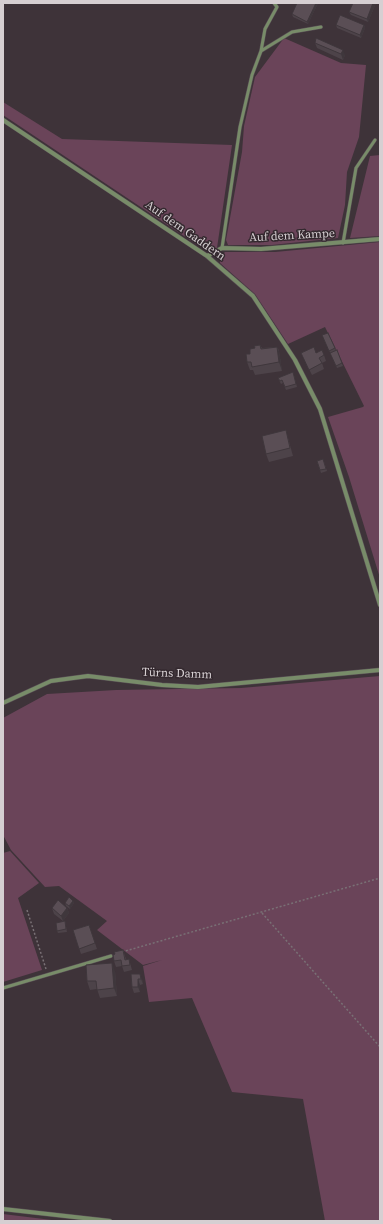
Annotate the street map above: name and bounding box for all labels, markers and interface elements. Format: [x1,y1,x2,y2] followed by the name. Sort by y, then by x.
[142,198,228,264] street label: Auf dem Gaddern
[249,227,335,245] street label: Auf dem Kampe
[142,666,212,682] street label: Türns Damm

